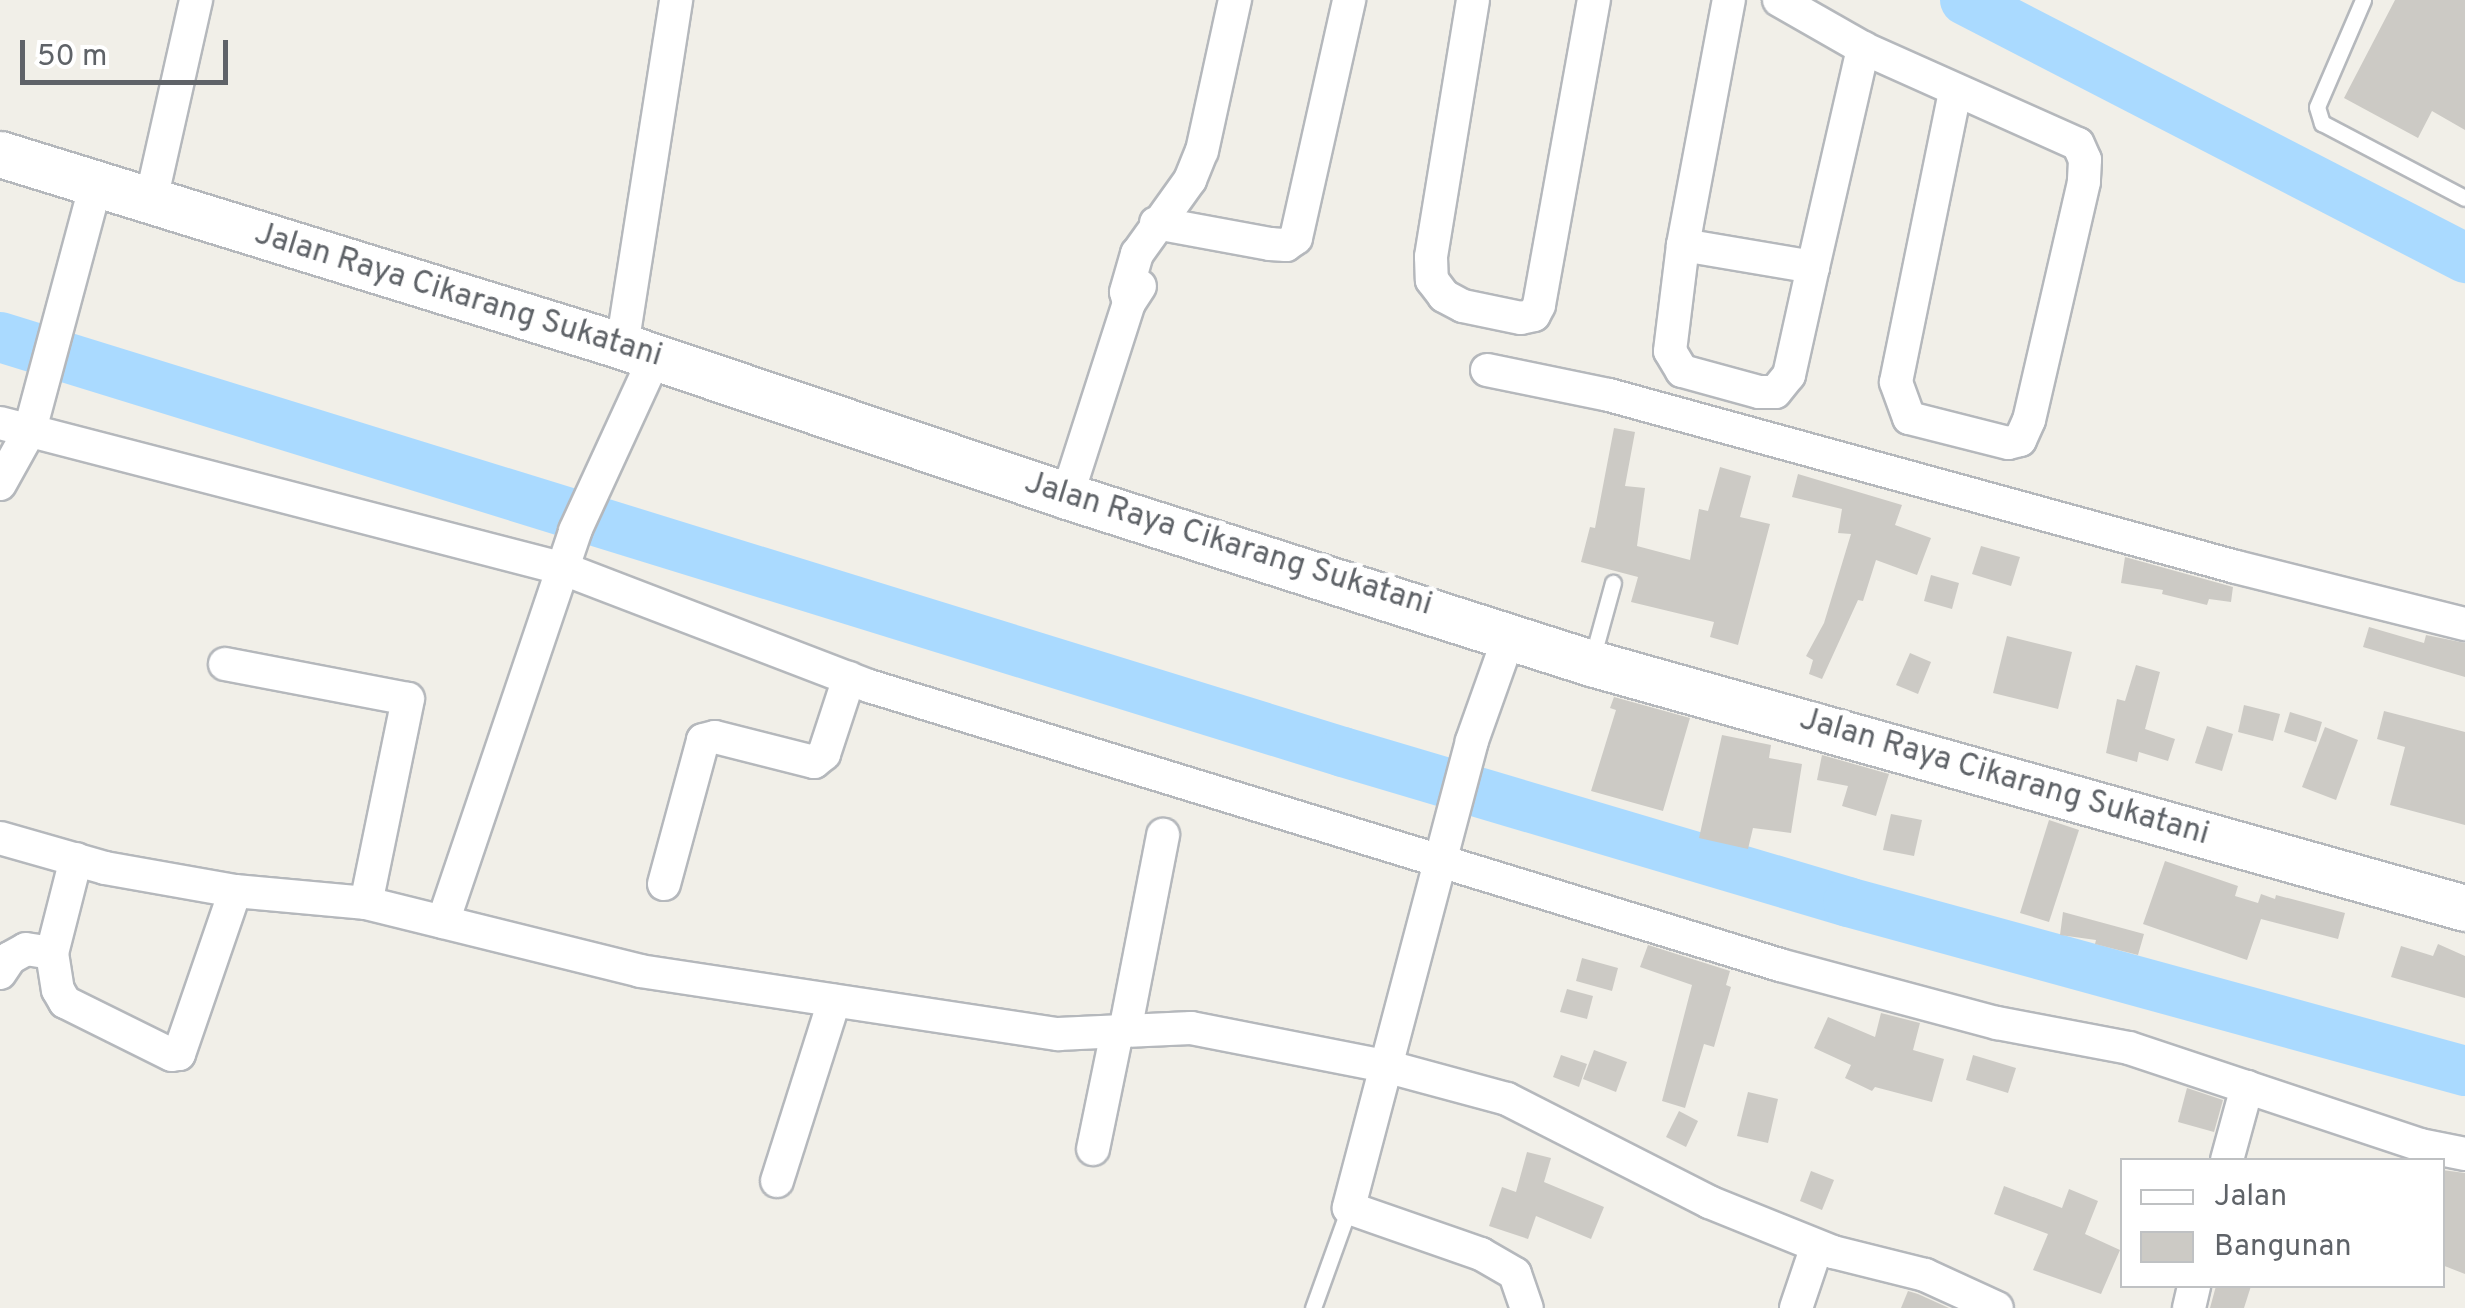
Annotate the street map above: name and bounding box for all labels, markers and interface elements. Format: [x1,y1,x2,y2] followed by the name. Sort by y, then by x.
[25,20,232,82] scale bar
[37,39,107,76] text: 50 m
[250,216,666,376] street label: Jalan Raya Cikarang Sukatani
[1020,465,1436,625] street label: Jalan Raya Cikarang Sukatani
[1795,701,2213,855] street label: Jalan Raya Cikarang Sukatani
[2120,1158,2445,1288] legend
[2214,1179,2287,1216] text: Jalan
[2214,1229,2352,1266] text: Bangunan

